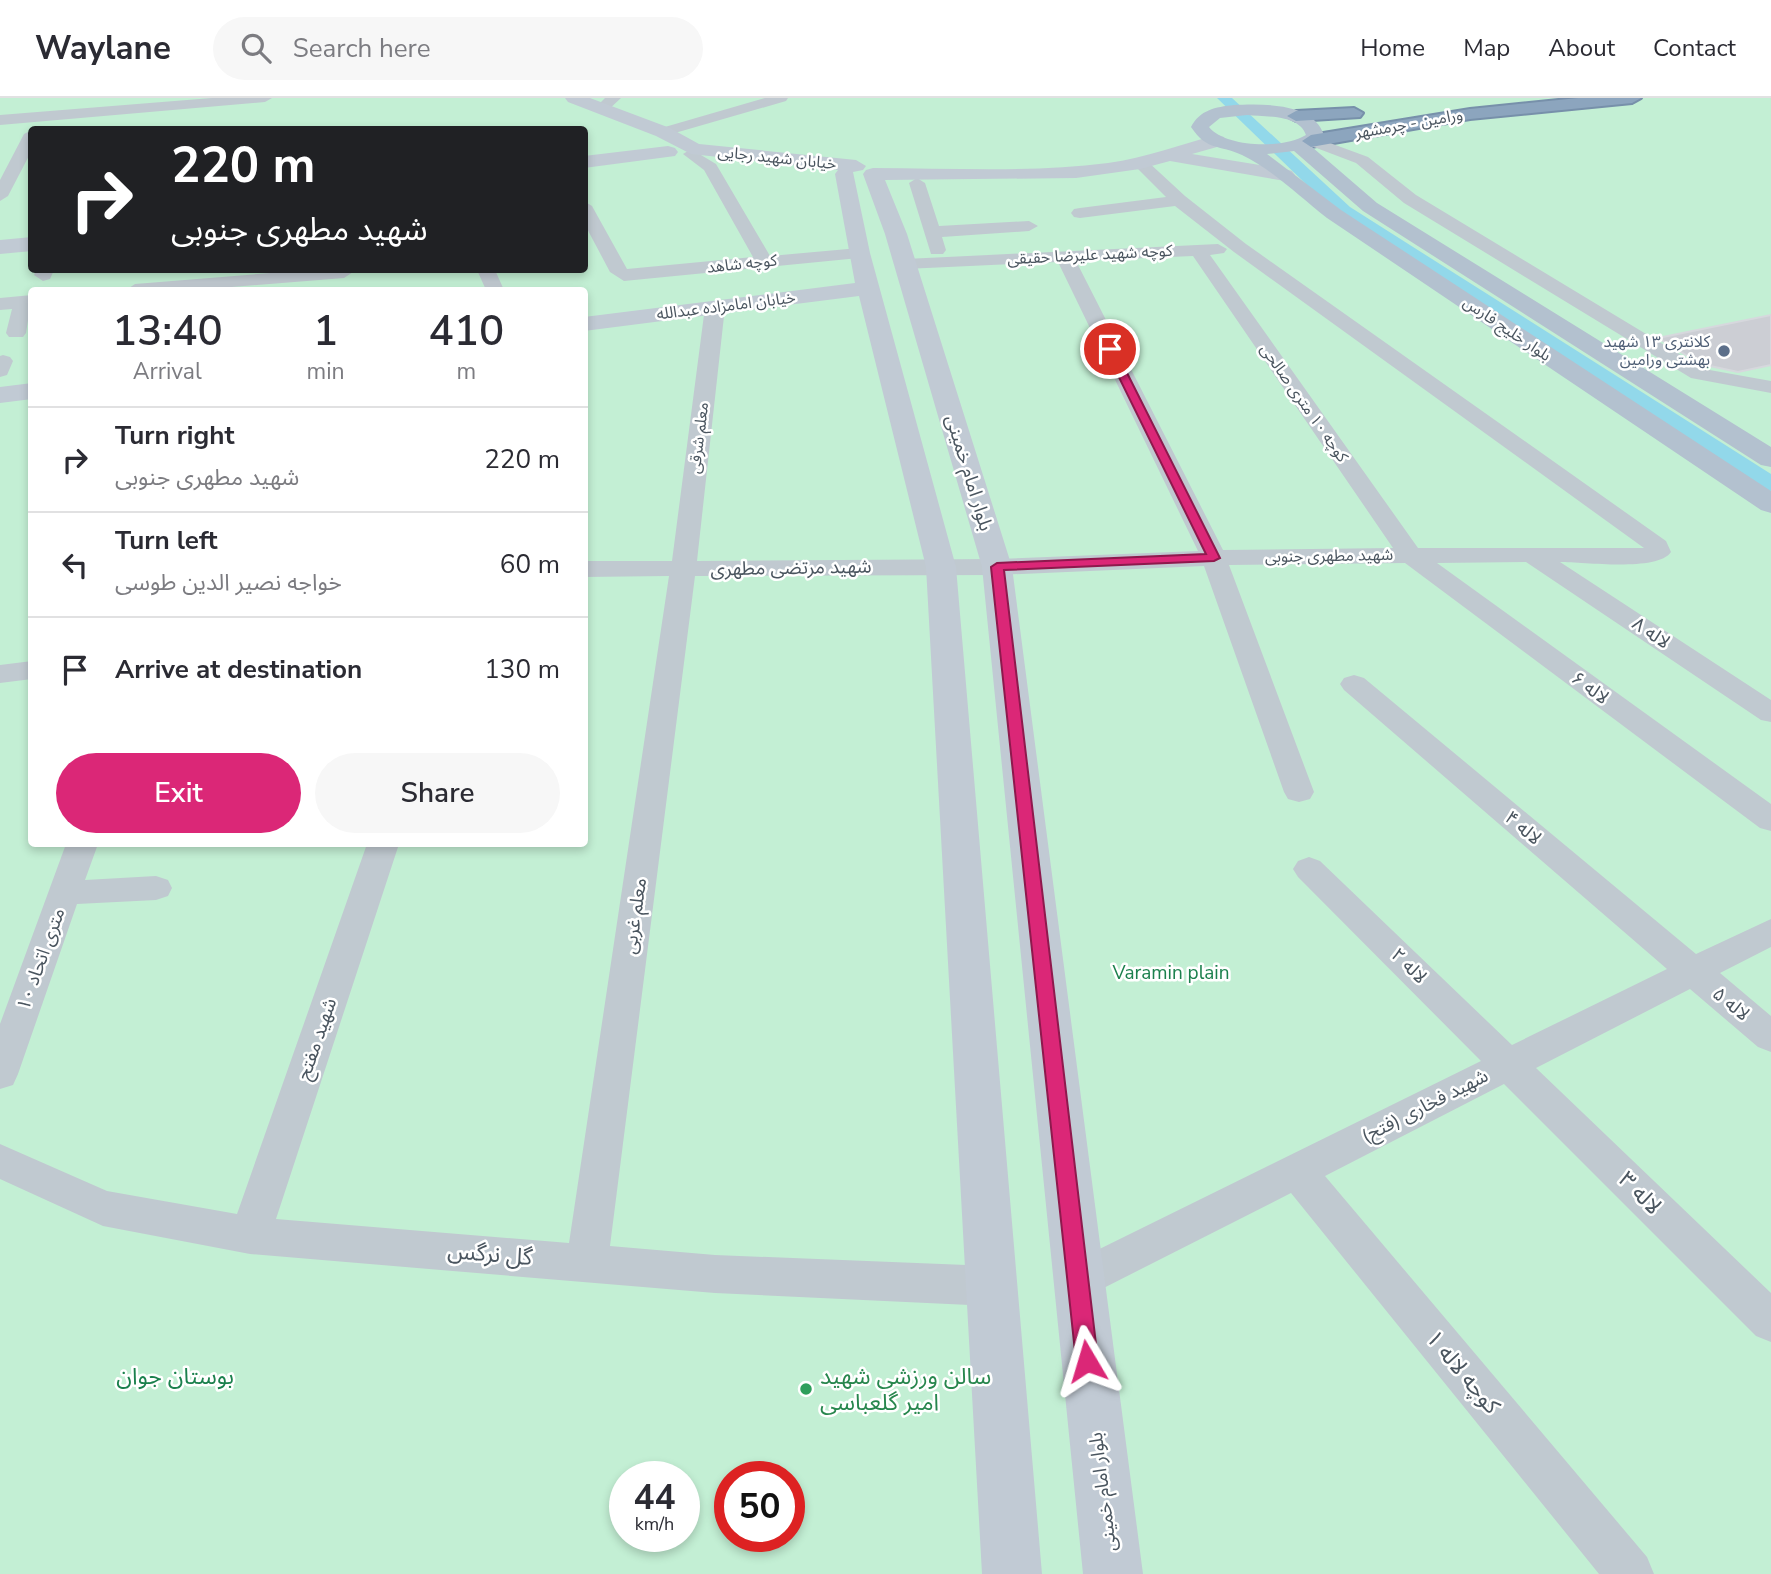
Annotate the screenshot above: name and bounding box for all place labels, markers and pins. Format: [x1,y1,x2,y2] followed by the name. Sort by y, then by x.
[1080,319,1140,379] pin
[1603,331,1710,371] place label: کلانتری ۱۳ شهید بهشتی ورامین
[1716,343,1732,359] marker: کلانتری ۱۳ شهید بهشتی ورامین
[820,1361,991,1418] place label: سالن ورزشی شهید امیر گلعباسی
[798,1381,814,1397] marker: سالن ورزشی شهید امیر گلعباسی

